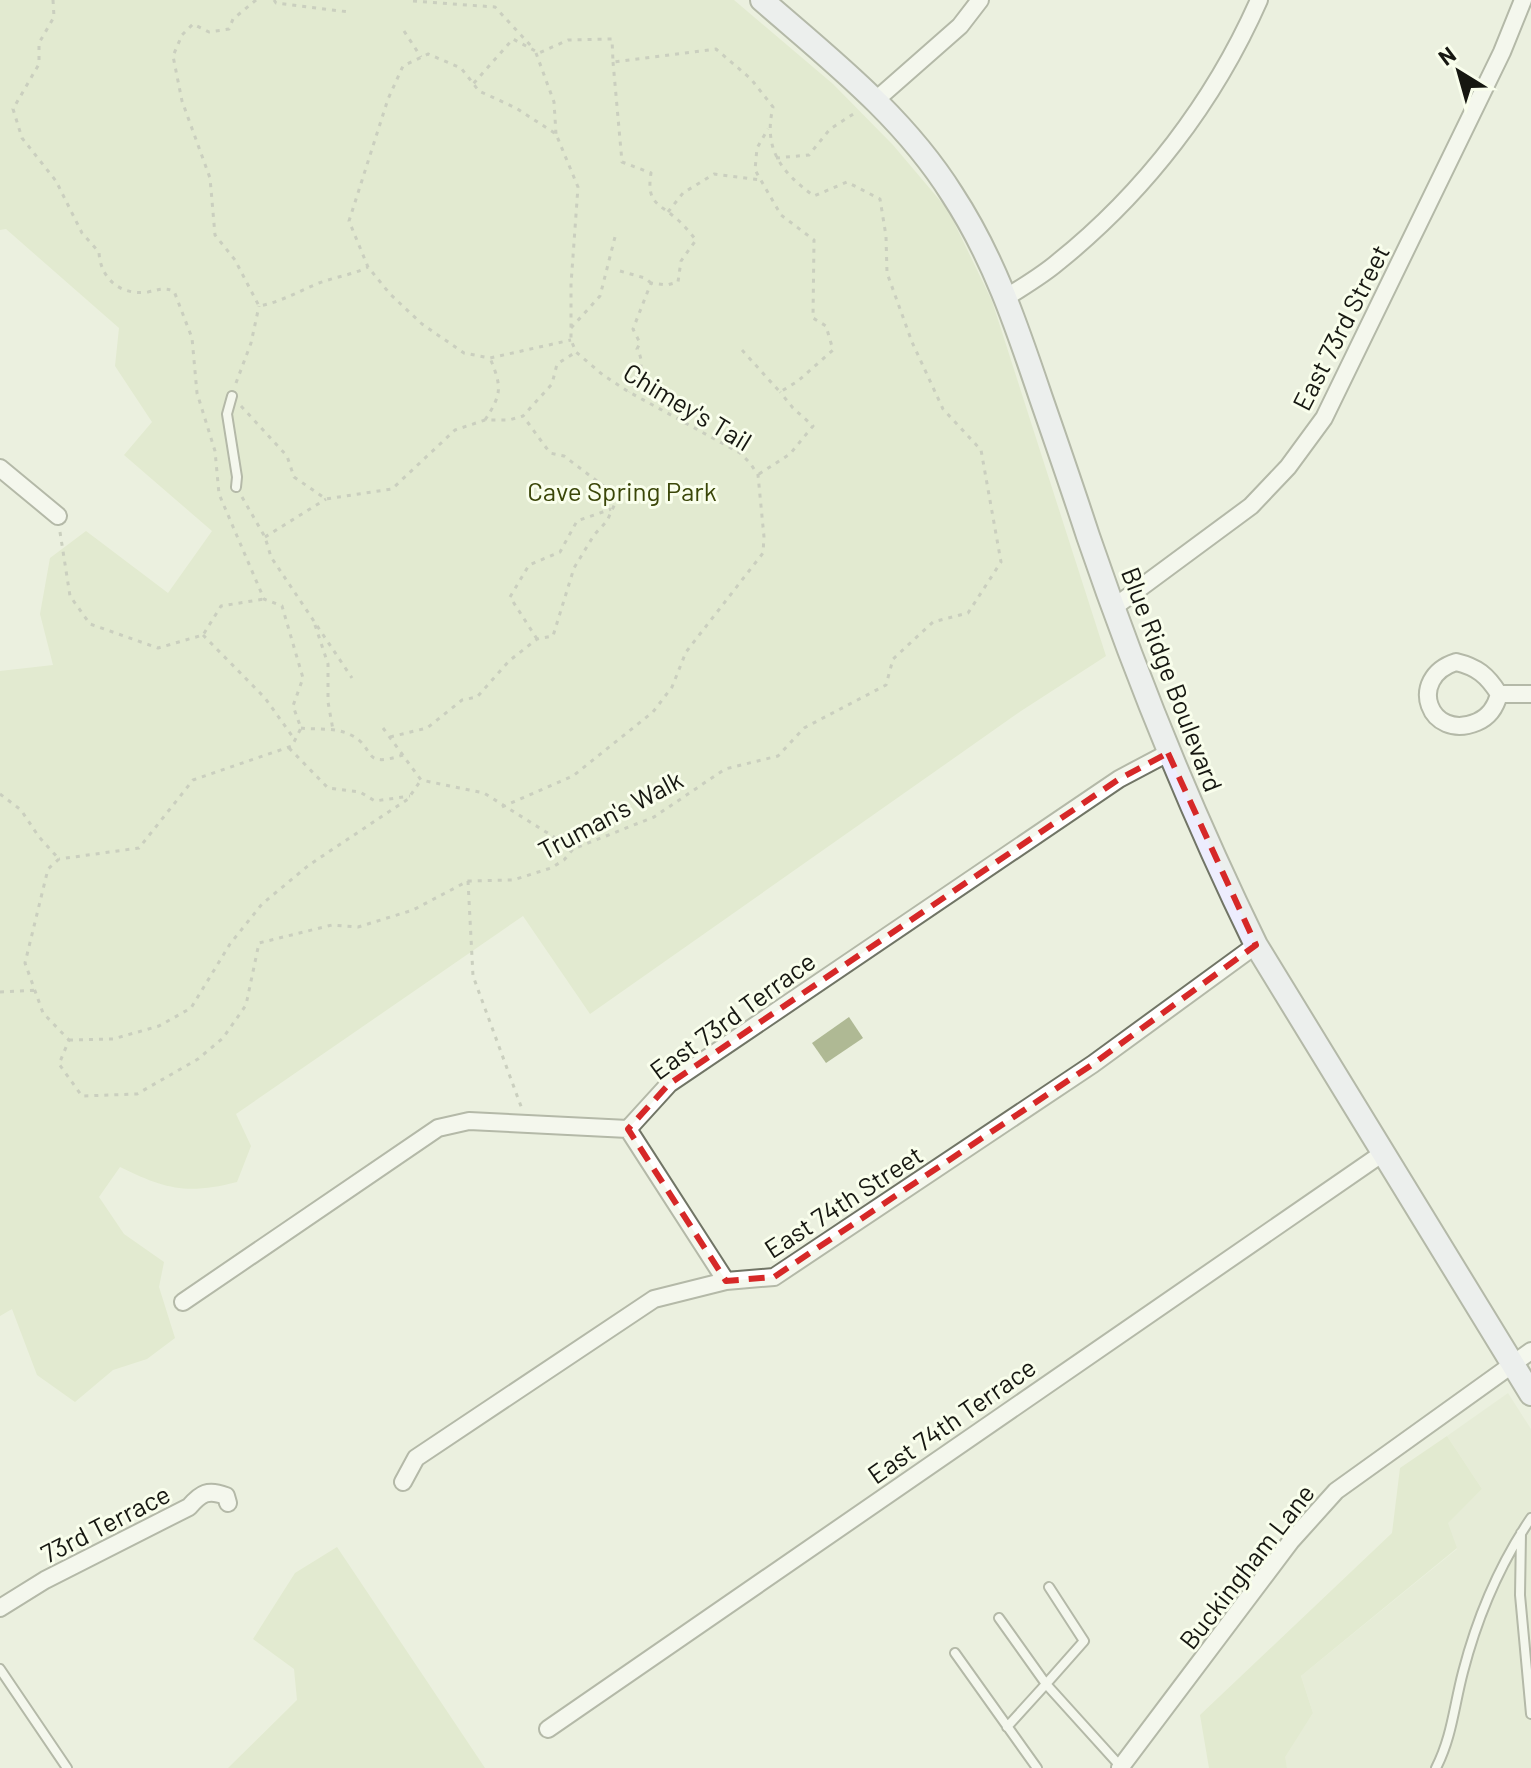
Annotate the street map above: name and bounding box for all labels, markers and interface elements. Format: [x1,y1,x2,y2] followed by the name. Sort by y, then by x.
[1419,32,1499,112] north arrow
[1433,40,1460,70] text: N
[1285,239,1395,415] street label: East 73rd Street
[618,356,758,456] street label: Chimey's Tail
[527,475,717,506] park label: Cave Spring Park
[1116,562,1230,796] street label: Blue Ridge Boulevard
[532,763,688,865] street label: Truman's Walk
[643,945,821,1085] street label: East 73rd Terrace
[758,1138,928,1264] street label: East 74th Street
[861,1351,1041,1489] street label: East 74th Terrace
[35,1477,175,1569] street label: 73rd Terrace
[1172,1477,1320,1655] street label: Buckingham Lane

